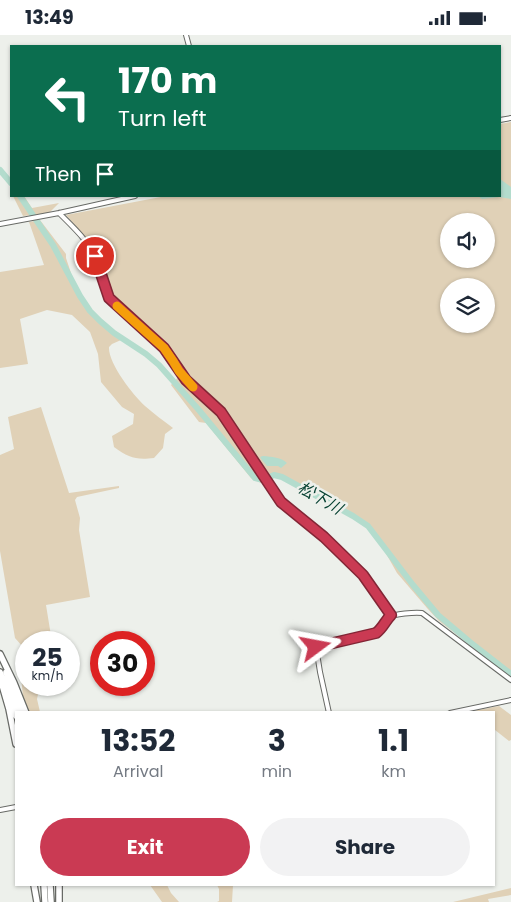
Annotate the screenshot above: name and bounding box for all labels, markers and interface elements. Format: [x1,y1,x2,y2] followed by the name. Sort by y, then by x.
[25,4,74,31] text: 13:49
[118,56,217,105] text: 170 m
[35,65,100,130] icon: left
[118,103,206,134] text: Turn left
[91,160,119,188] icon: arrive
[35,161,81,188] text: Then
[440,213,495,333] map controls
[440,213,495,268] button: sound
[74,235,116,277] pin
[81,242,109,270] icon: arrive
[440,278,495,333] button: layers
[293,476,348,521] water label: 松下川
[289,620,341,672] position arrow
[90,631,155,696] speed limit sign: 30
[32,640,63,675] text: 25
[32,667,63,684] text: km/h
[101,719,176,762] text: 13:52
[268,719,286,762] text: 3
[378,719,409,762] text: 1.1
[113,760,163,783] text: Arrival
[261,760,292,783] text: min
[381,760,406,783] text: km
[40,818,250,876] button: Exit
[260,818,470,876] button: Share

